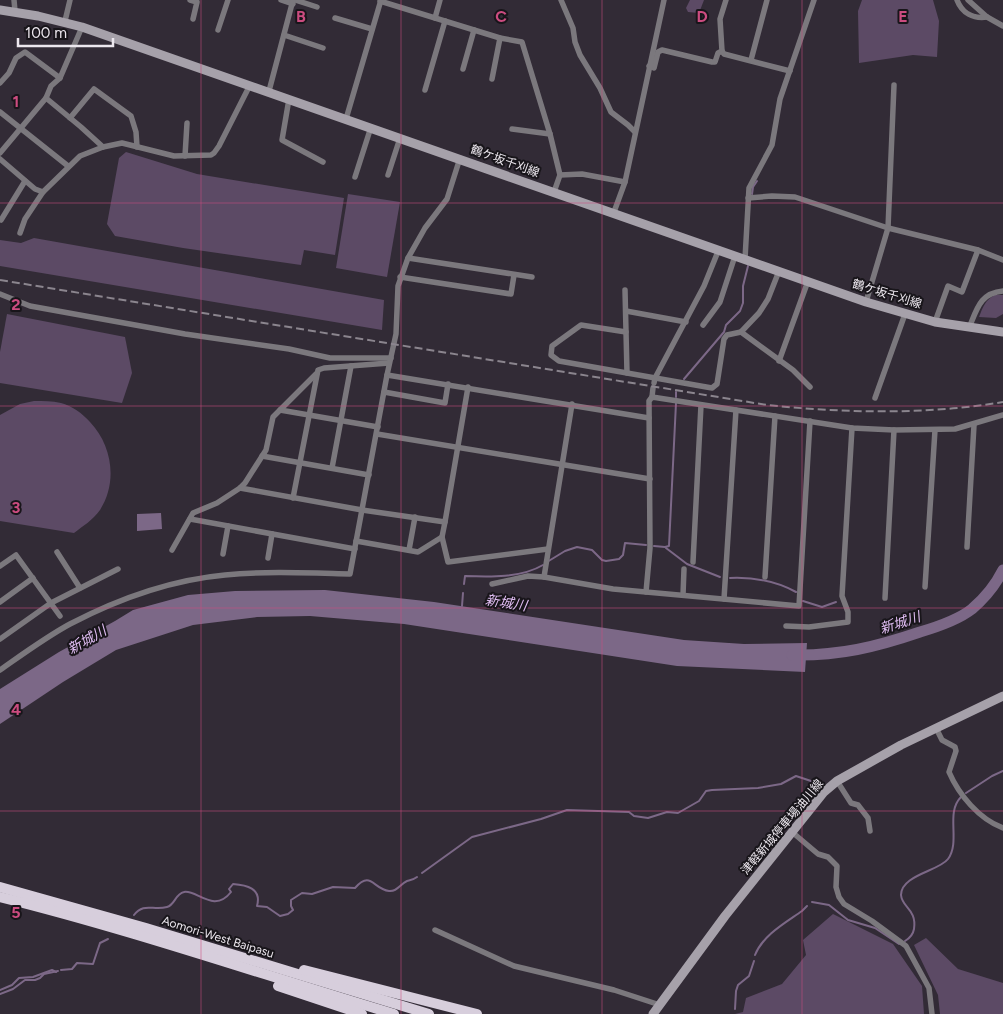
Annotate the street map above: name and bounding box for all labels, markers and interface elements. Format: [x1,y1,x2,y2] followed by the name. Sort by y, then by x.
[296,7,306,26] text: B
[495,7,507,26] text: C
[696,7,708,26] text: D
[898,7,908,26] text: E
[18,15,112,47] scale bar
[25,24,67,42] text: 100 m
[13,92,19,111] text: 1
[469,142,541,180] street label: 鶴ケ坂千刈線
[851,277,923,311] street label: 鶴ケ坂千刈線
[11,295,21,314] text: 2
[12,498,21,517] text: 3
[484,591,530,615] water label: 新城川
[877,608,925,638] water label: 新城川
[65,621,111,658] water label: 新城川
[11,700,21,719] text: 4
[738,777,826,877] street label: 津軽新城停車場油川線
[11,903,21,922] text: 5
[160,913,276,961] street label: Aomori-West Baipasu

